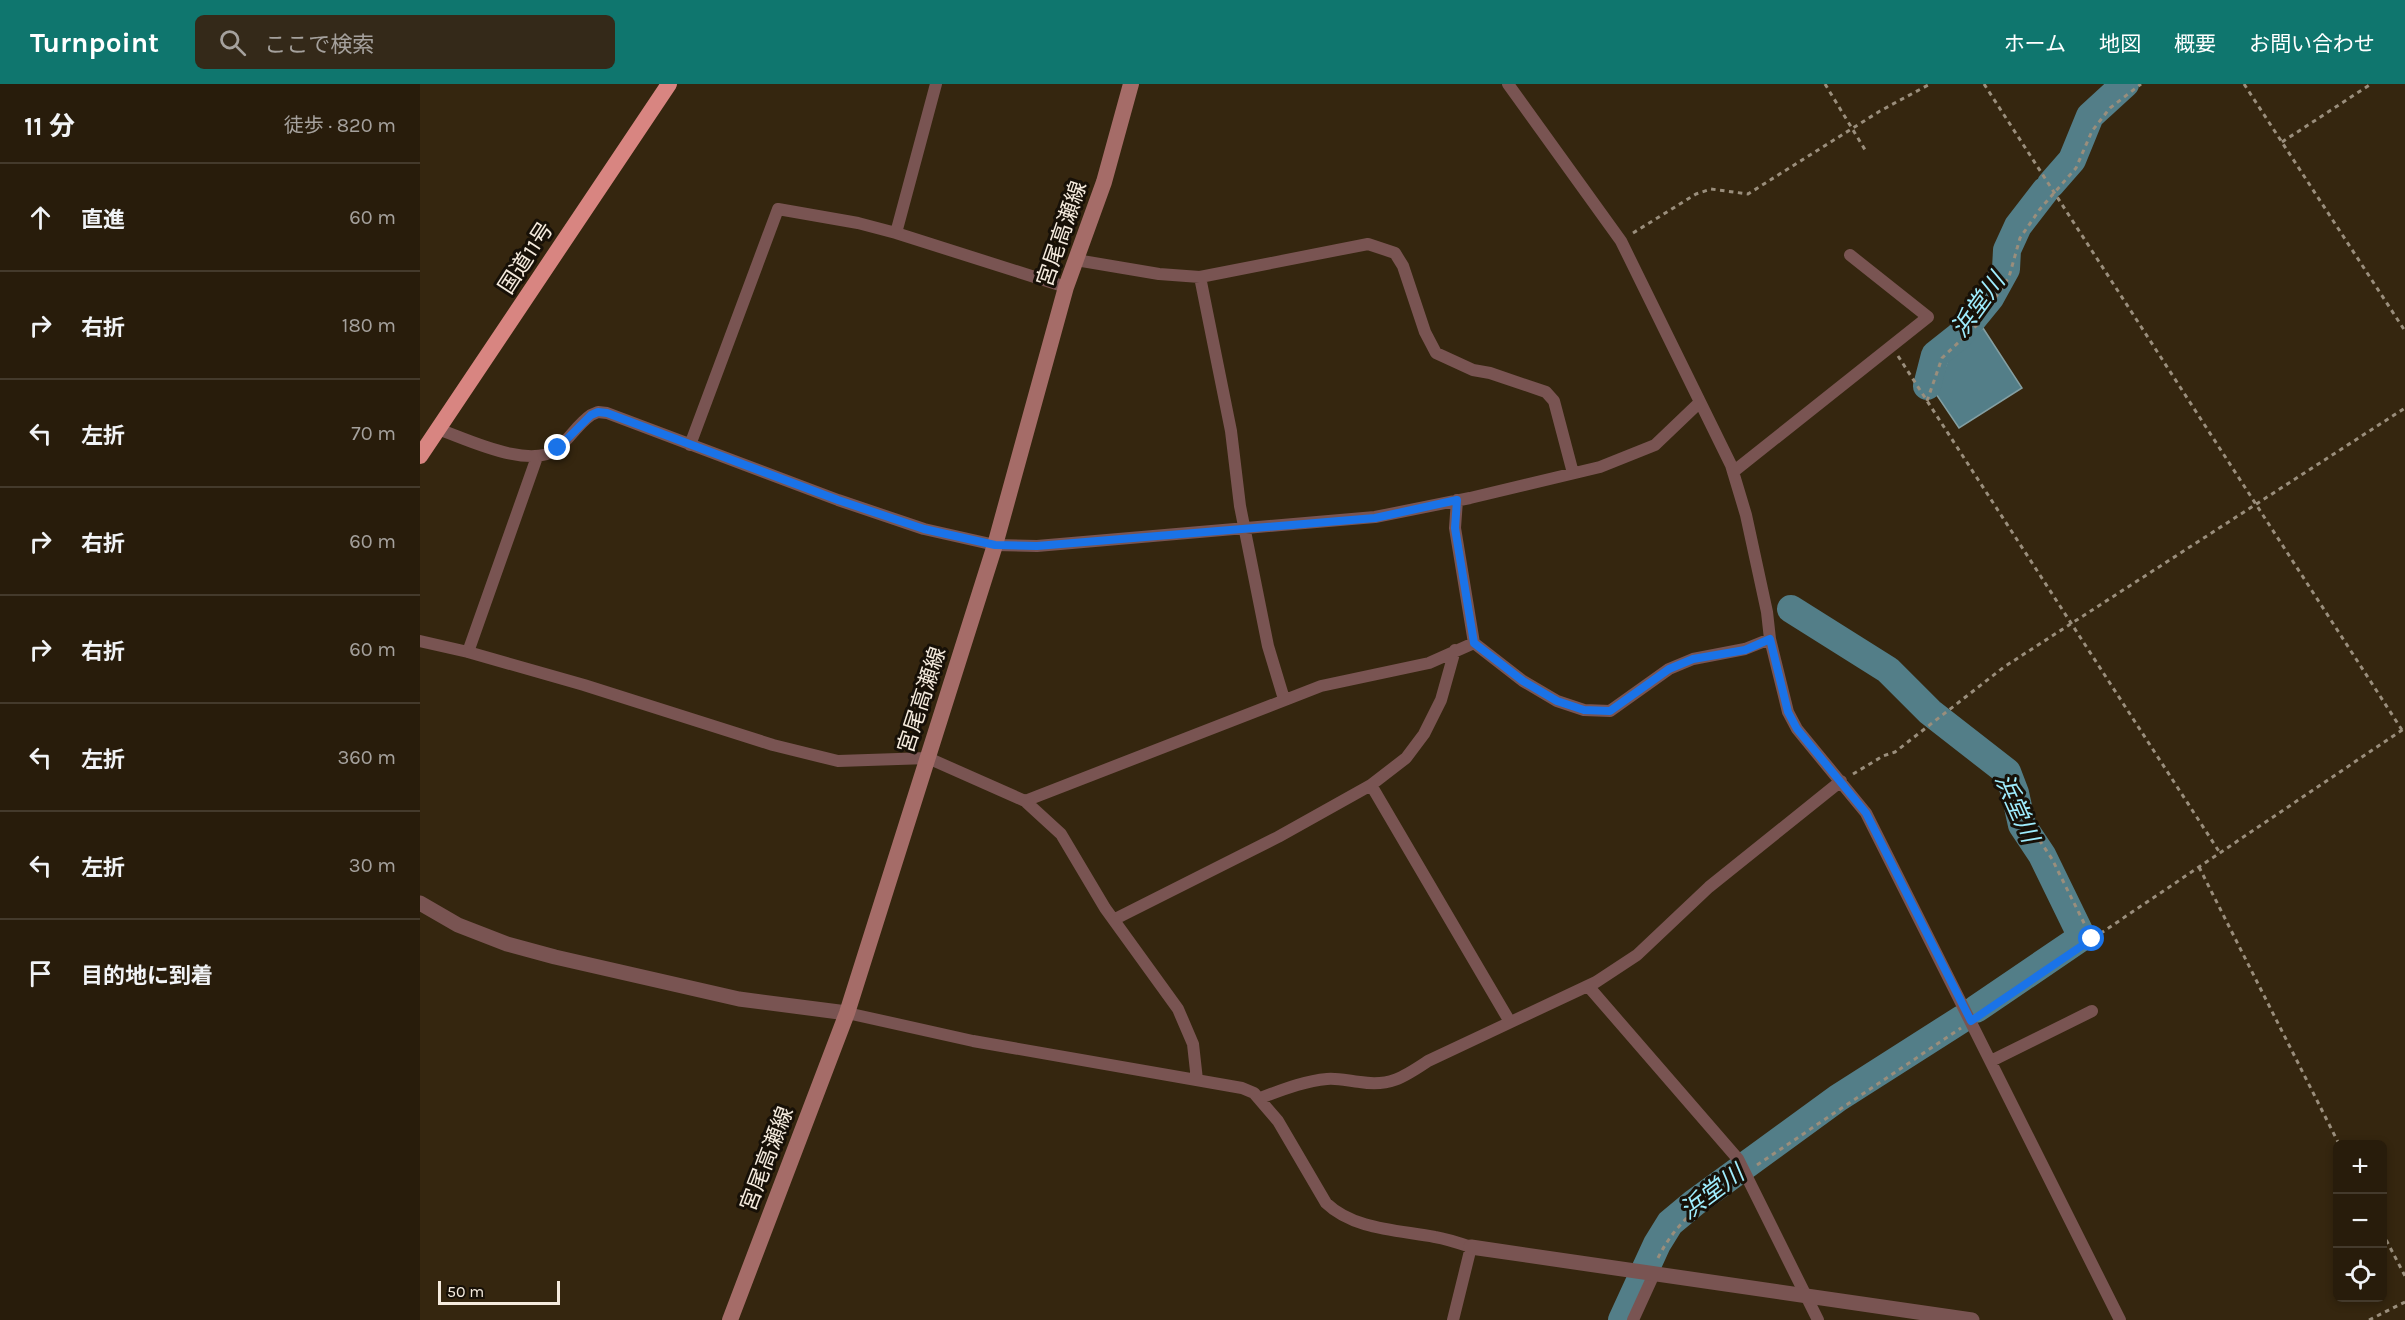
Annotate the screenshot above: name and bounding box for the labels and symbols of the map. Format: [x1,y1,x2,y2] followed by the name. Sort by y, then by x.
[1032,178,1092,290] street label: 宮尾高瀬線
[493,217,559,299] street label: 国道11号
[1946,265,2012,342] water label: 浜堂川
[544,434,570,460] route end
[893,644,951,756] street label: 宮尾高瀬線
[1990,769,2046,849] water label: 浜堂川
[2078,925,2104,951] route start
[735,1103,799,1215] street label: 宮尾高瀬線
[1675,1157,1752,1225] water label: 浜堂川
[438,1278,560,1306] scale bar

